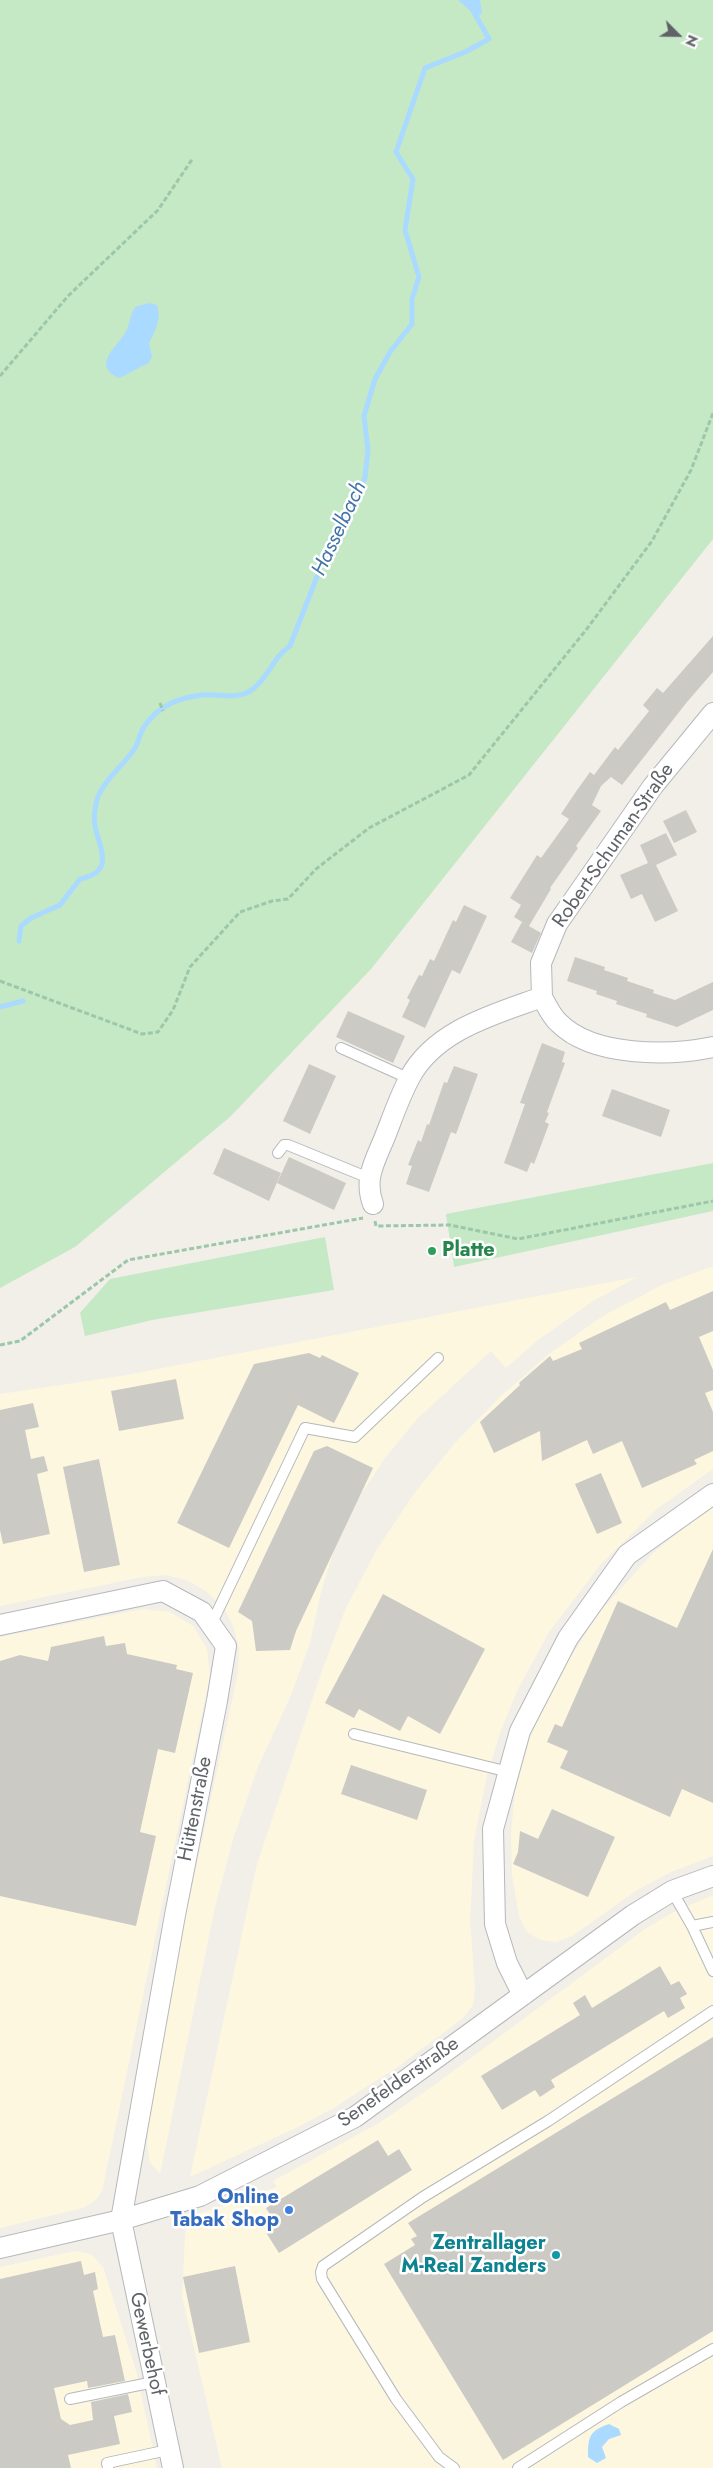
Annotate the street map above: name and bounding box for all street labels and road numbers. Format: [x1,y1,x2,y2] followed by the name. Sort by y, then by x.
[548,759,680,933] street label: Robert-Schuman-Straße
[174,1755,218,1863] street label: Hüttenstraße
[334,2032,464,2134] street label: Senefelderstraße
[123,2290,169,2398] street label: Gewerbehof

